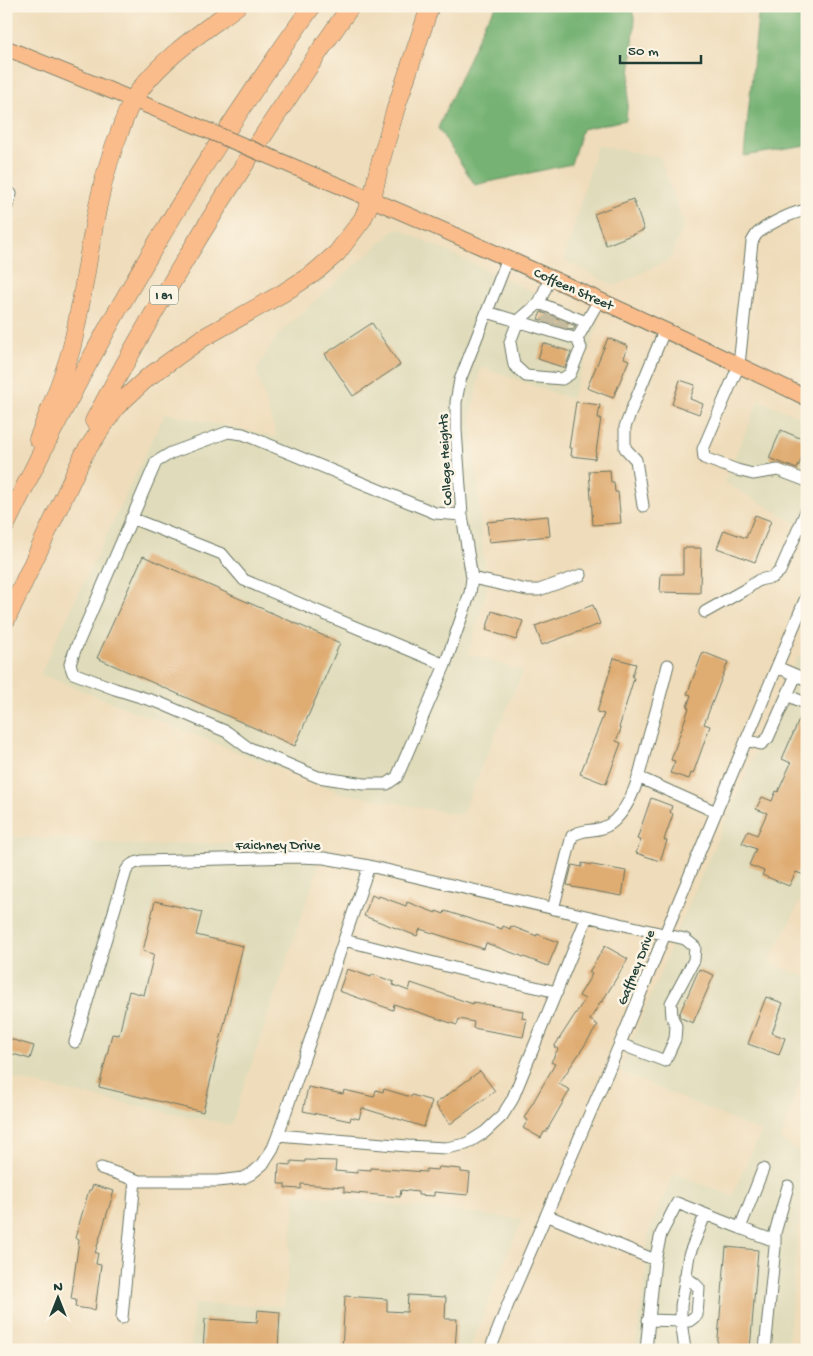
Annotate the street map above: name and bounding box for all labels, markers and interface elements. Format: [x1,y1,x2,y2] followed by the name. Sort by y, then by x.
[620,32,702,64] scale bar
[628,43,659,61] text: 50 m
[531,265,617,316] street label: Coffeen Street
[150,286,178,304] road number: I 81
[436,413,457,506] street label: College Heights
[235,838,321,855] street label: Faichney Drive
[614,927,660,1008] street label: Gaffney Drive
[32,1274,82,1324] north arrow
[53,1279,63,1296] text: N

